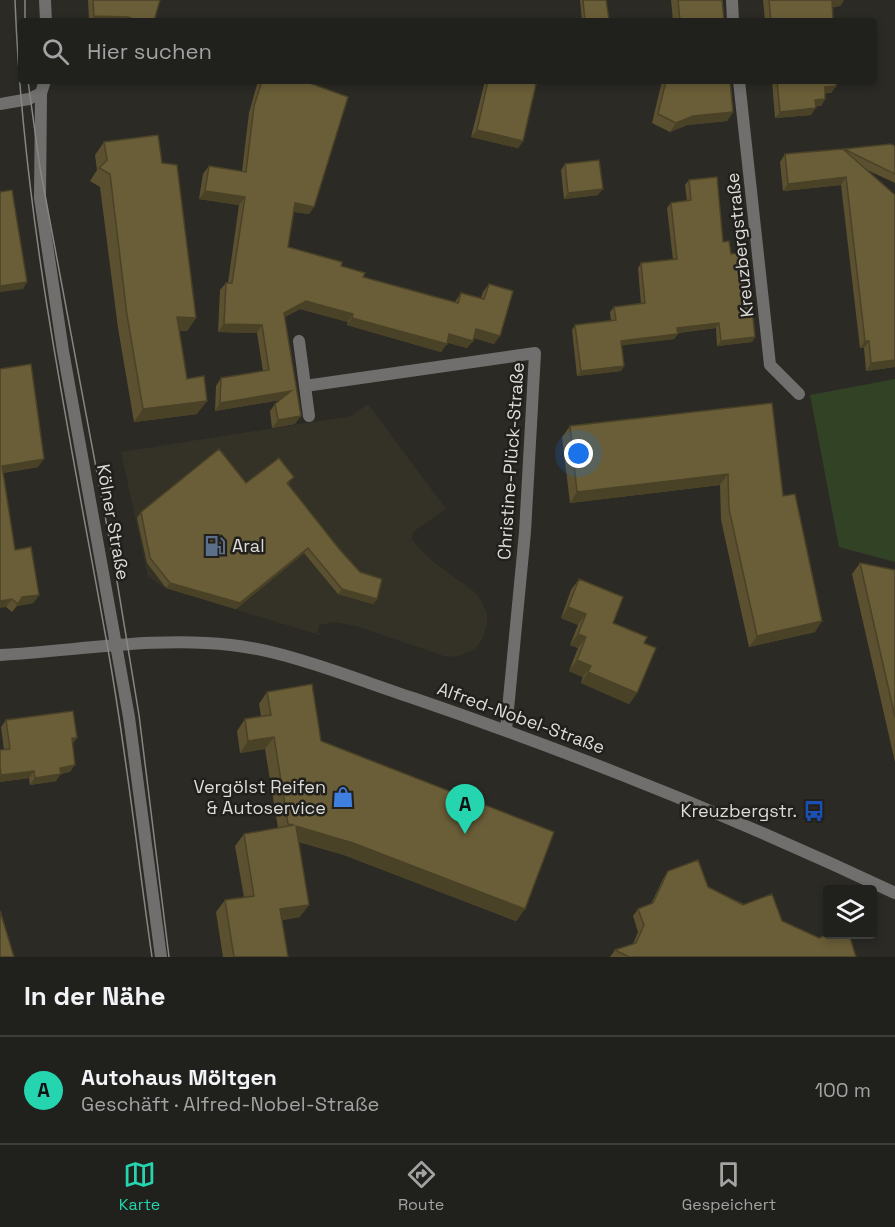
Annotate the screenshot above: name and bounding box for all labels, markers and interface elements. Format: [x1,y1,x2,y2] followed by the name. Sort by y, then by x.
[18,18,877,84] search box
[39,35,72,68] icon: search
[87,37,212,65] text: Hier suchen
[720,172,759,318] street label: Kreuzbergstraße
[492,361,529,561] street label: Christine-Plück-Straße
[564,439,593,468] your location
[92,462,135,582] street label: Kölner Straße
[203,534,227,558] fuel station icon: Aral
[232,534,265,557] place label: Aral
[434,677,608,759] street label: Alfred-Nobel-Straße
[193,775,326,819] place label: Vergölst Reifen & Autoservice
[446,784,484,834] pin: A
[331,785,355,809] shop icon: Vergölst Reifen & Autoservice
[680,799,797,822] place label: Kreuzbergstr.
[802,799,826,823] bus stop icon: Kreuzbergstr.
[823,885,877,939] map controls
[823,885,877,939] button: layers
[24,979,165,1013] text: In der Nähe
[81,1063,277,1091] text: Autohaus Möltgen
[37,1077,50,1103] text: A
[815,1077,871,1103] text: 100 m
[81,1091,379,1117] text: Geschäft · Alfred-Nobel-Straße
[119,1158,160,1215] tab: Karte
[398,1158,444,1215] tab: Route
[682,1158,776,1215] tab: Gespeichert

